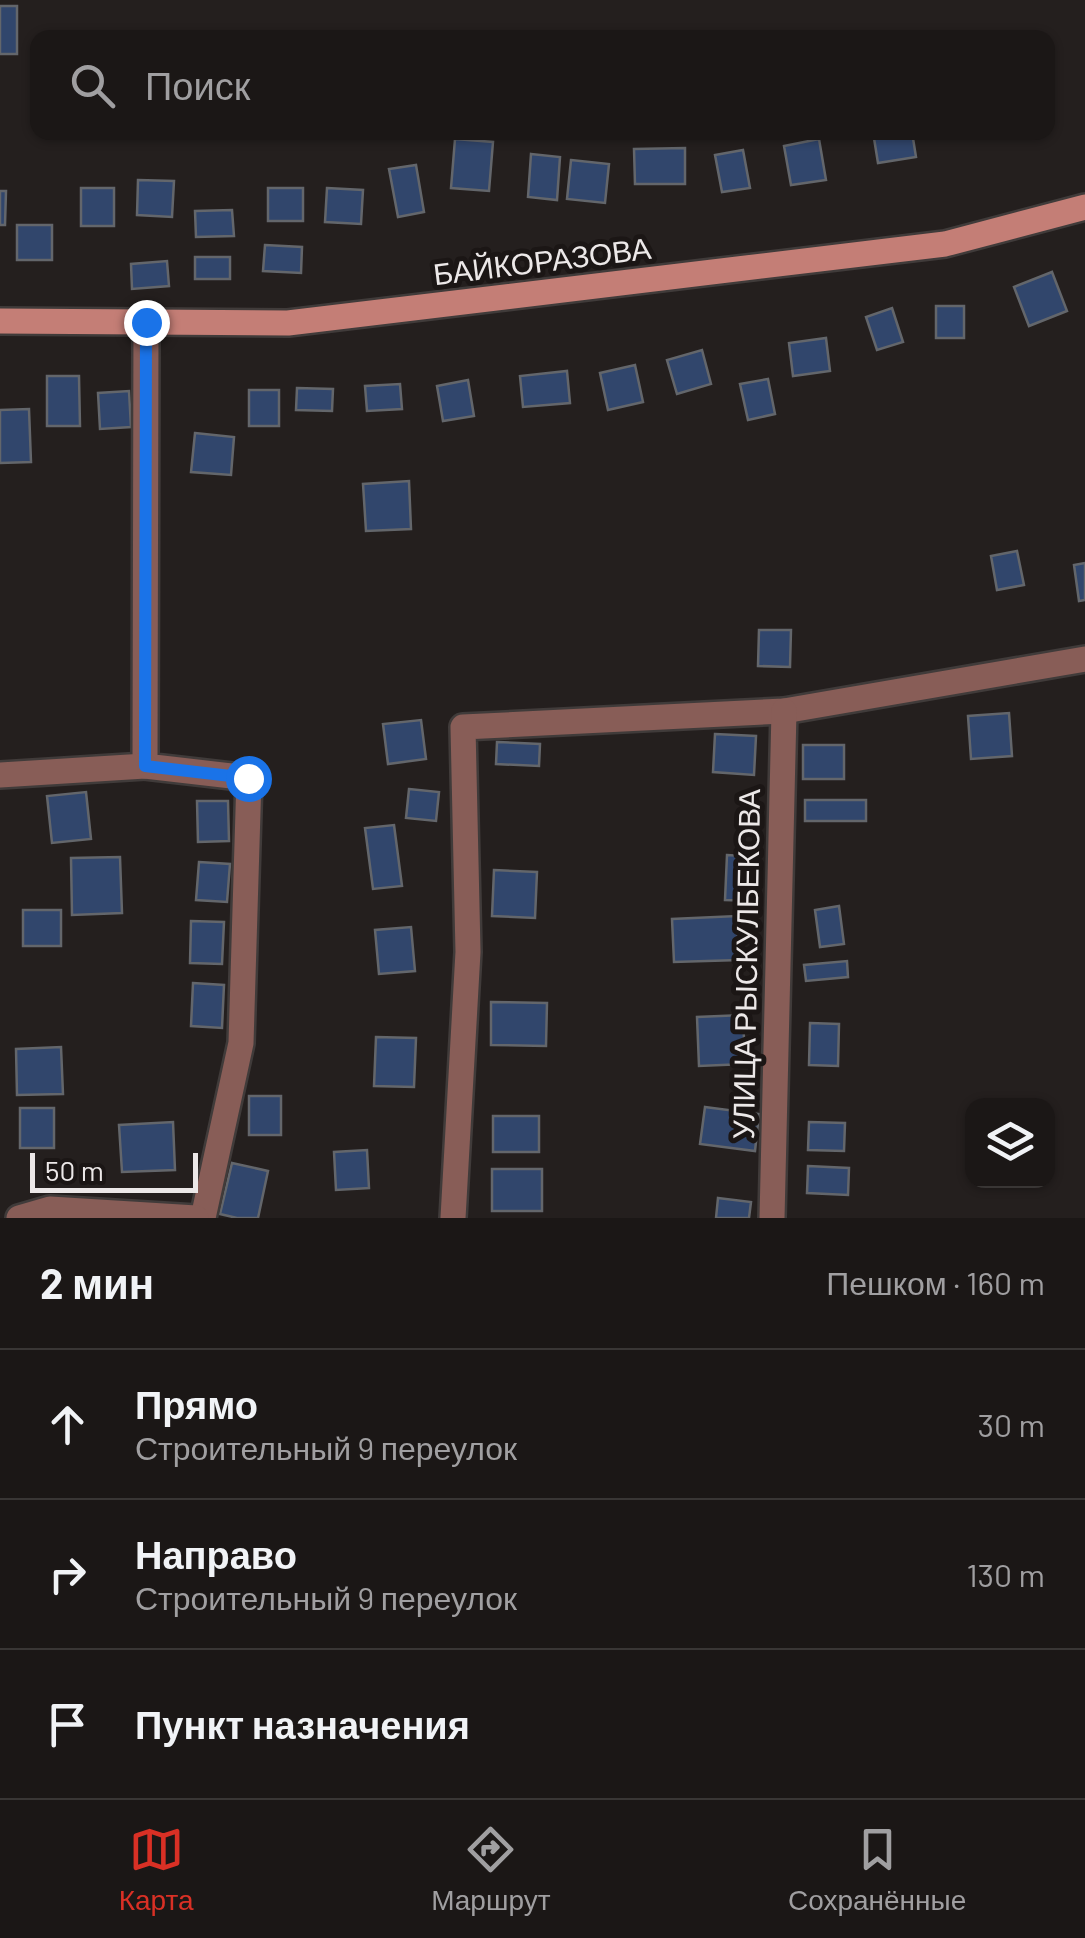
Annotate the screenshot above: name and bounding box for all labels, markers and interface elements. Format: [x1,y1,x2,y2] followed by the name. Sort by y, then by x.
[30,30,1055,140] search box
[65,58,120,113] icon: search
[145,62,250,108] text: Поиск
[431,229,653,291] street label: БАЙКОРАЗОВА
[124,300,170,346] route end
[226,756,272,802] route start
[724,788,766,1140] street label: УЛИЦА РЫСКУЛБЕКОВА
[965,1098,1055,1188] map controls
[965,1098,1055,1188] button: layers
[30,1148,198,1192] scale bar
[45,1153,104,1187] text: 50 m
[40,1257,154,1307] text: 2 мин
[826,1263,1045,1301] text: Пешком · 160 m
[135,1381,258,1427] text: Прямо
[40,1397,95,1452] icon: ahead
[978,1405,1045,1443] text: 30 m
[135,1428,517,1466] text: Строительный 9 переулок
[135,1531,297,1577] text: Направо
[40,1547,95,1602] icon: right
[966,1555,1045,1593] text: 130 m
[135,1578,517,1616] text: Строительный 9 переулок
[40,1697,95,1752] icon: arrive
[135,1701,470,1747] text: Пункт назначения
[119,1822,194,1917] tab: Карта
[431,1822,550,1917] tab: Маршрут
[788,1822,966,1917] tab: Сохранённые

